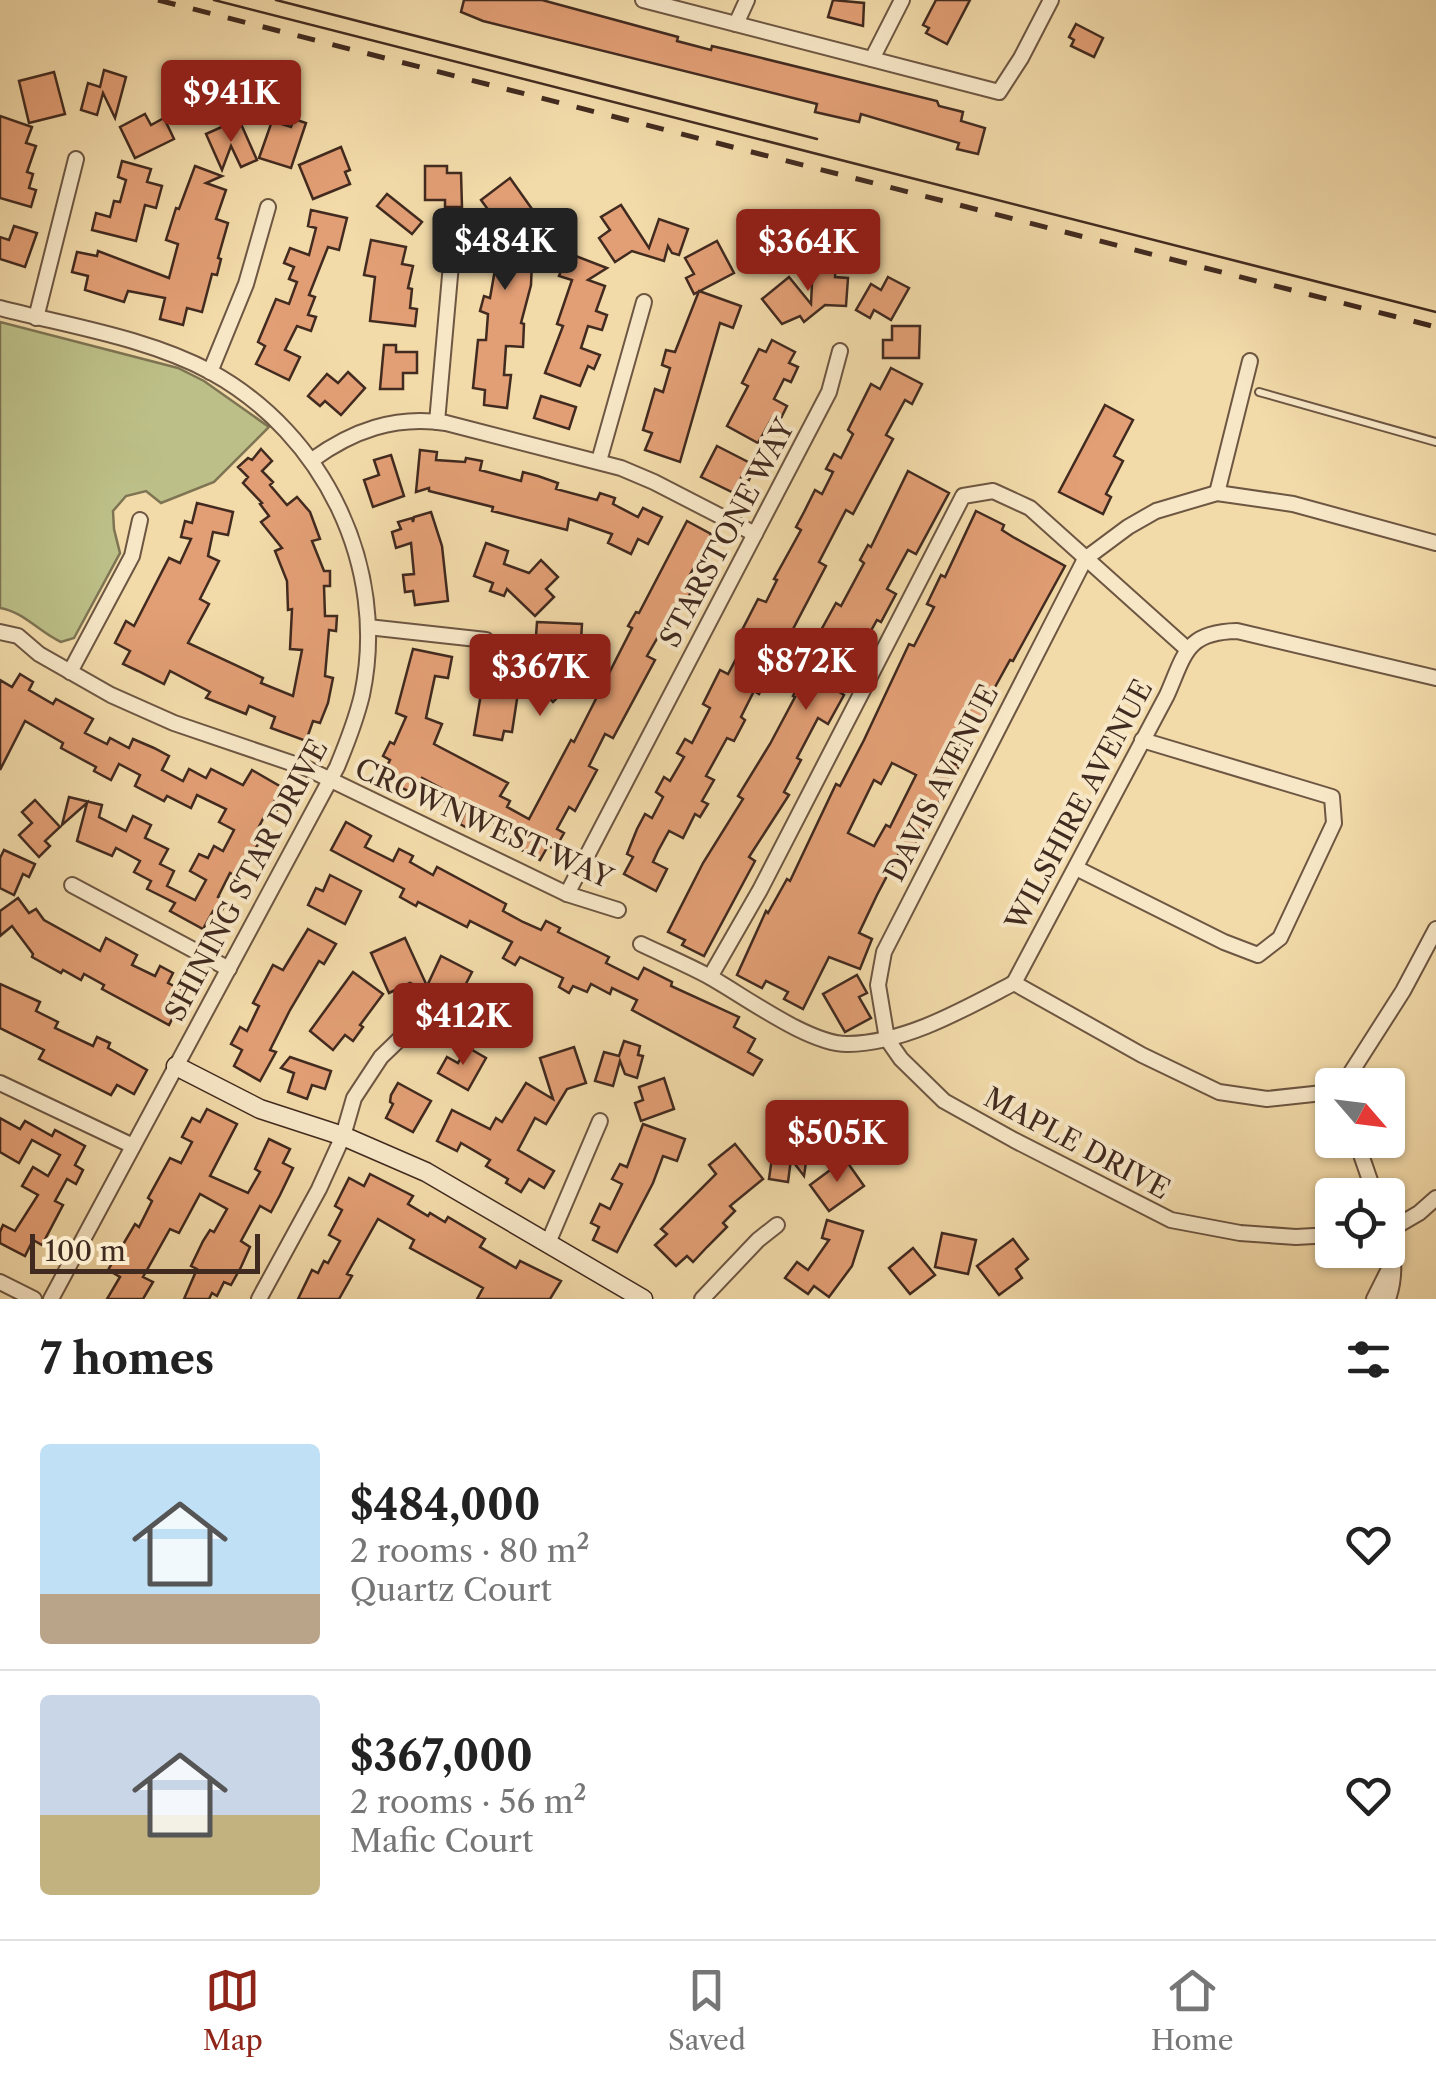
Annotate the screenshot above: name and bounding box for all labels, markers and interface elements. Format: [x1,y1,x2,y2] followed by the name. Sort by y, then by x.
[161,60,301,145] pin: $941K
[183,73,279,112] text: $941K
[435,208,575,293] pin: $484K
[738,209,878,294] pin: $364K
[454,221,556,260] text: $484K
[758,222,858,261] text: $364K
[653,412,802,653] street label: STARSTONE WAY
[736,628,876,713] pin: $872K
[470,634,610,719] pin: $367K
[757,641,855,680] text: $872K
[492,647,588,686] text: $367K
[998,674,1159,937] street label: WILSHIRE AVENUE
[877,679,1005,887] street label: DAVIS AVENUE
[157,733,335,1027] street label: SHINING STAR DRIVE
[350,751,619,896] street label: CROWNWEST WAY
[393,983,533,1068] pin: $412K
[415,996,511,1035] text: $412K
[1315,1068,1405,1158] north arrow
[1315,1068,1405,1268] map controls
[978,1080,1176,1206] street label: MAPLE DRIVE
[767,1100,907,1185] pin: $505K
[787,1113,887,1152] text: $505K
[1315,1178,1405,1268] button: locate
[30,1229,260,1274] scale bar
[45,1234,126,1268] text: 100 m
[1341,1332,1396,1387] icon: filters
[40,1333,214,1385] text: 7 homes
[350,1479,540,1531] text: $484,000
[120,1484,240,1604] icon: home
[1341,1517,1396,1572] icon: heart
[350,1531,590,1570] text: 2 rooms · 80 m²
[350,1570,552,1609] text: Quartz Court
[350,1730,533,1782] text: $367,000
[120,1735,240,1855] icon: home
[1341,1768,1396,1823] icon: heart
[350,1782,587,1821] text: 2 rooms · 56 m²
[350,1821,533,1860] text: Mafic Court
[203,1963,263,2057] tab: Map
[668,1963,746,2057] tab: Saved
[1151,1963,1233,2057] tab: Home

